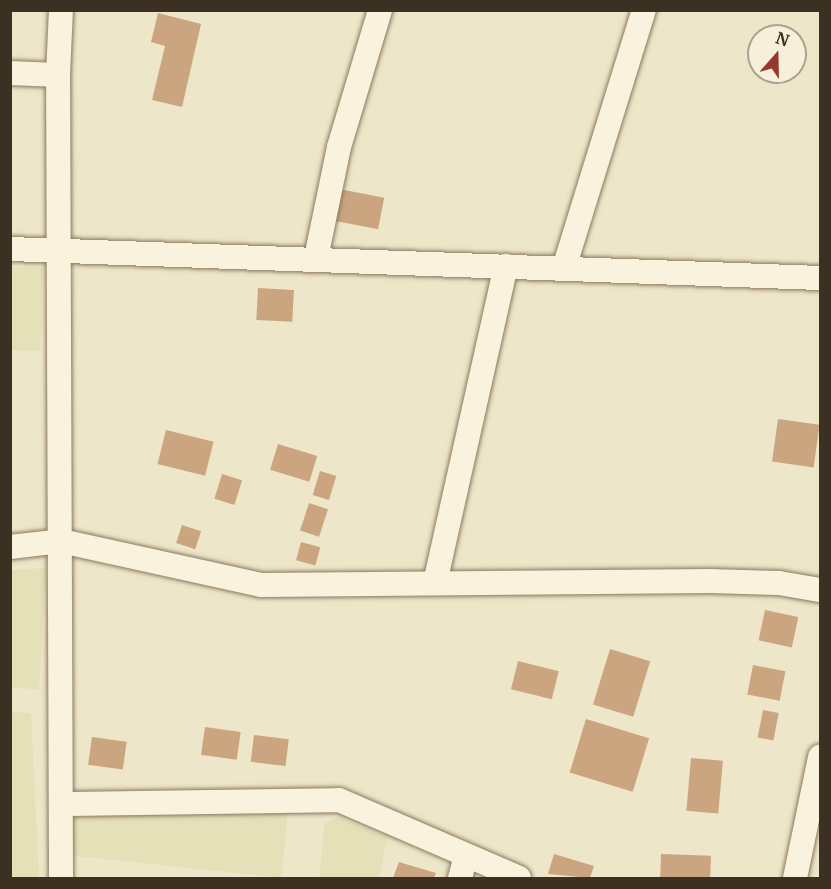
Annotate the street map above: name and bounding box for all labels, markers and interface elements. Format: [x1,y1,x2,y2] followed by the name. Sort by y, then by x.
[747,24,807,84] north arrow
[773,27,792,51] text: N

